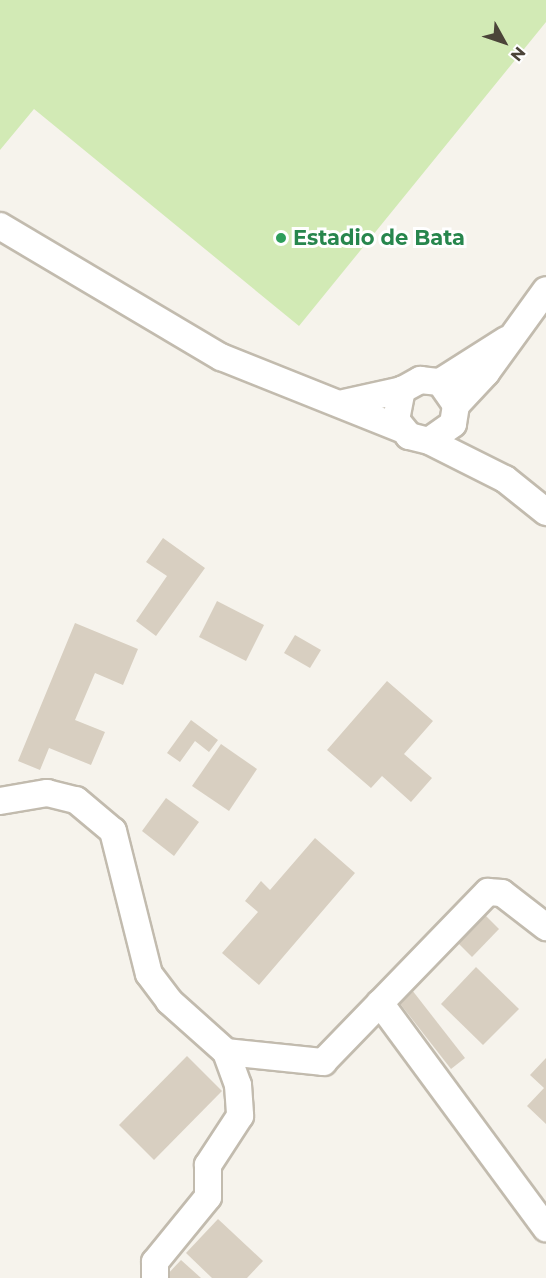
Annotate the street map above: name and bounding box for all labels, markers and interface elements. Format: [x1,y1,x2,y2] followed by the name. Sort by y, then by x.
[474,12,534,72] north arrow
[507,43,530,65] text: N
[293,225,465,251] place label: Estadio de Bata
[274,231,288,245] marker: Estadio de Bata

